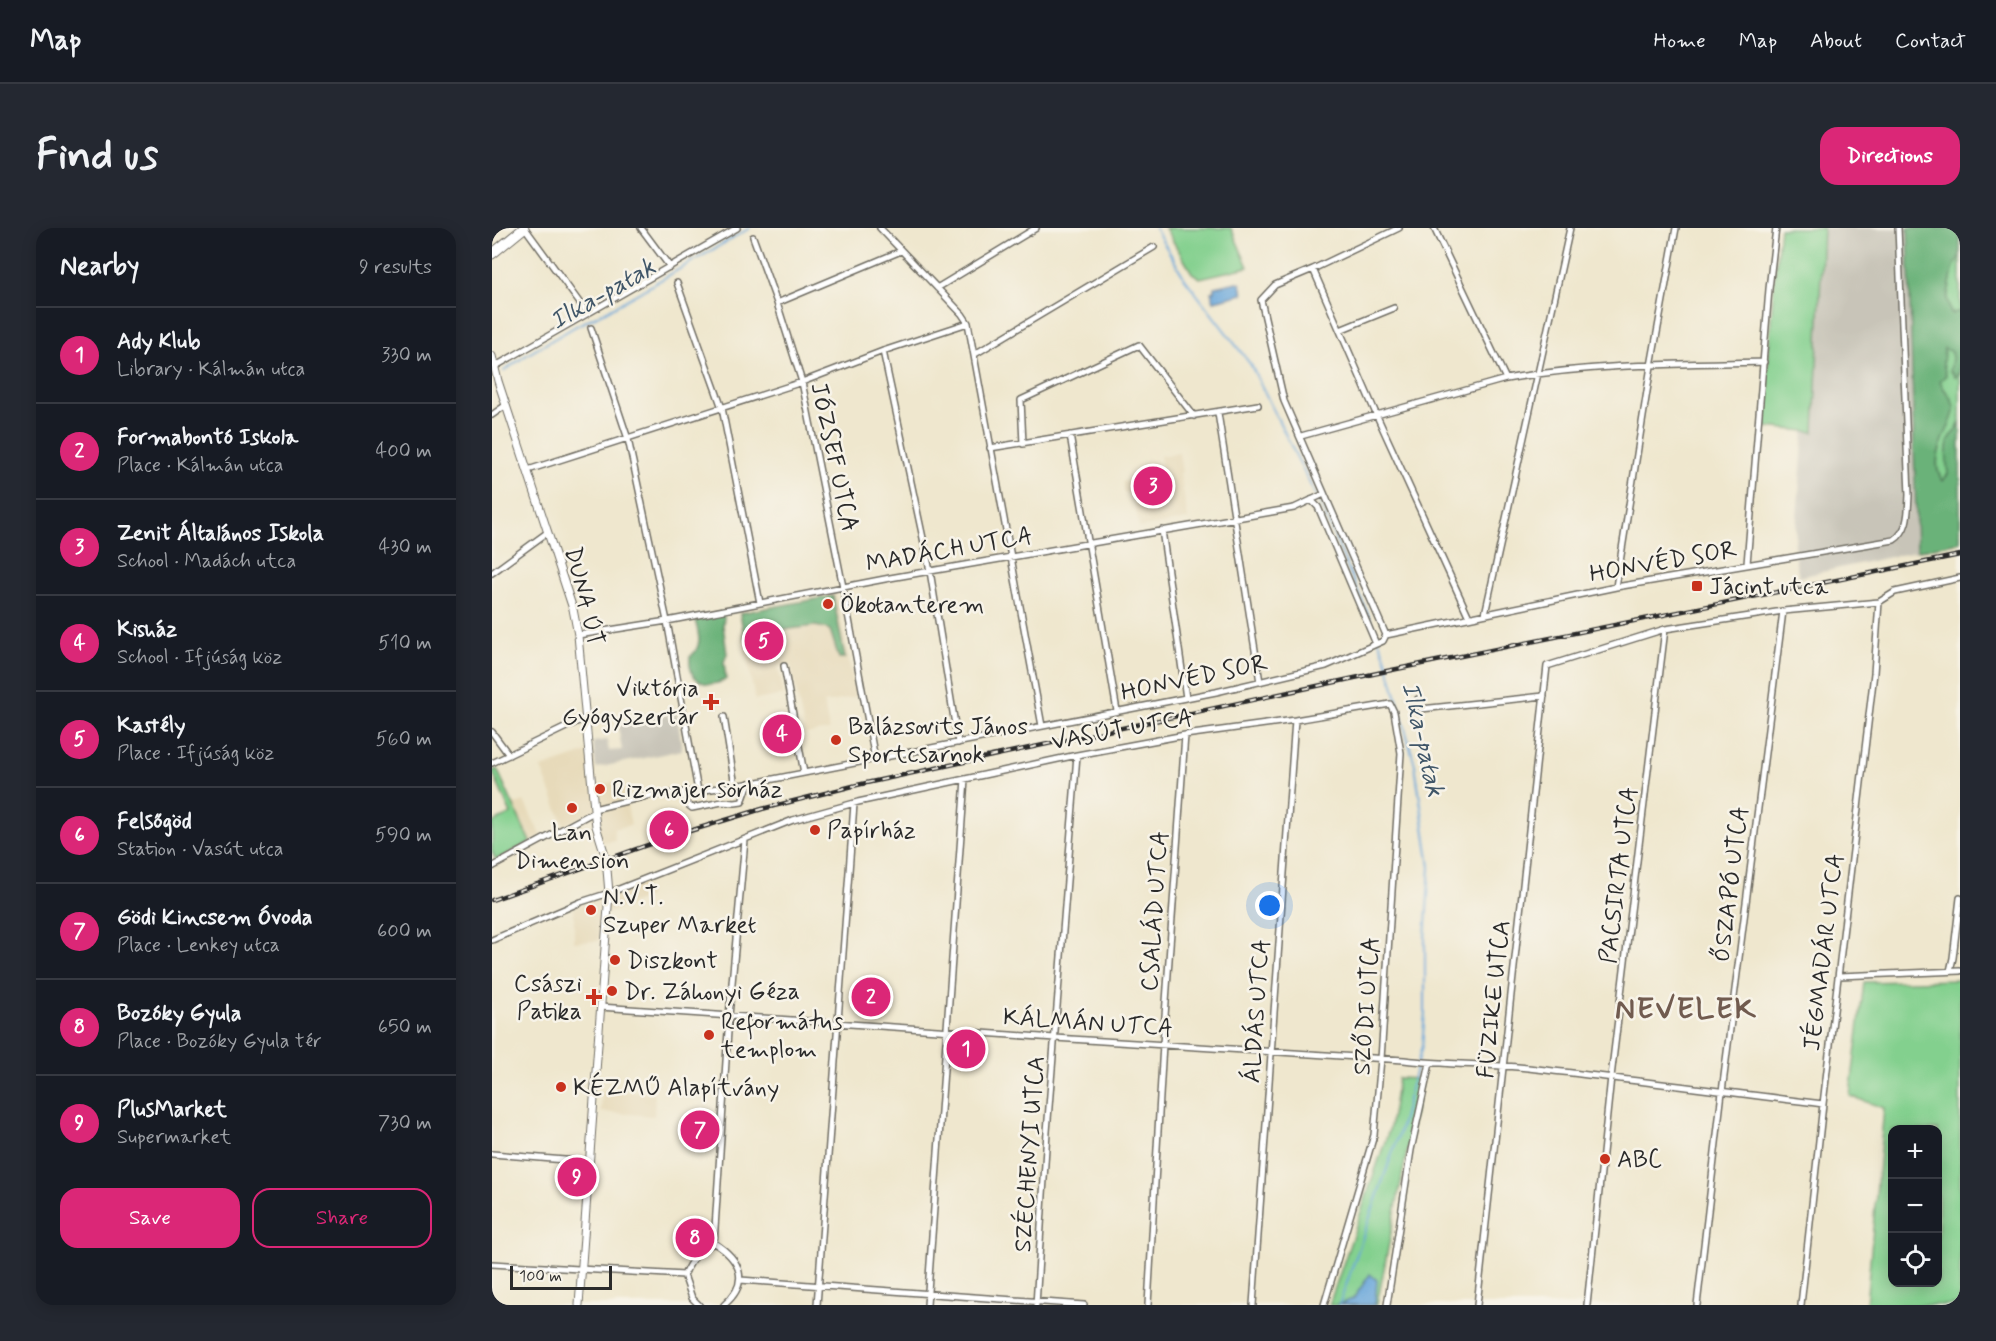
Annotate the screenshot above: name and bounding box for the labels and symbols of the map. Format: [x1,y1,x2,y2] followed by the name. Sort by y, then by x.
[544,251,662,339] water label: Ilka-patak
[803,380,864,535] street label: JÓZSEF UTCA
[1134,464,1172,508] pin: 3
[863,520,1035,580] street label: MADÁCH UTCA
[1587,532,1740,591] street label: HONVÉD SOR
[556,544,611,649] street label: DUNA ÚT
[1709,572,1829,603] place label: Jácint utca
[1690,579,1704,593] marker: Jácint utca
[840,590,984,621] place label: Ökotanterem
[821,597,835,611] marker: Ökotanterem
[744,618,784,664] pin: 5
[1118,646,1271,709] street label: HONVÉD SOR
[562,674,699,733] place label: Viktória Gyógyszertár
[1392,679,1452,800] water label: Ilka-patak
[704,695,718,709] marker: Viktória Gyógyszertár
[1049,703,1195,758] street label: VASÚT UTCA
[762,712,802,756] pin: 4
[848,712,1028,771] place label: Balázsovits János Sportcsarnok
[829,733,843,747] marker: Balázsovits János Sportcsarnok
[612,775,783,806] place label: Rizmajer sörház
[593,782,607,796] marker: Rizmajer sörház
[1593,785,1646,965] street label: PACSIRTA UTCA
[565,801,579,815] marker: Lan Dimension
[1706,804,1756,964] street label: ŐSZAPÓ UTCA
[650,808,688,852] pin: 6
[827,816,916,847] place label: Papírház
[514,818,630,877] place label: Lan Dimension
[808,823,822,837] marker: Papírház
[1133,830,1177,992] street label: CSALÁD UTCA
[1795,852,1852,1053] street label: JÉGMADÁR UTCA
[603,882,757,941] place label: N.V.T. Szuper Market
[1255,891,1284,920] your location
[584,903,598,917] marker: N.V.T. Szuper Market
[1471,918,1518,1080] street label: FÜZIKE UTCA
[1346,936,1388,1076] street label: SZŐDI UTCA
[1236,938,1278,1084] street label: ÁLDÁS UTCA
[627,946,718,977] place label: Diszkont
[608,953,622,967] marker: Diszkont
[514,969,582,1028] place label: Császi Patika
[852,974,890,1020] pin: 2
[624,977,800,1008] place label: Dr. Záhonyi Géza
[605,984,619,998] marker: Dr. Záhonyi Géza
[587,990,601,1004] marker: Császi Patika
[1615,990,1757,1029] district label: NEVELEK
[1002,1001,1174,1045] street label: KÁLMÁN UTCA
[720,1007,844,1066] place label: Református templom
[946,1026,986,1072] pin: 1
[702,1028,716,1042] marker: Református templom
[1006,1055,1053,1253] street label: SZÉCHENYI UTCA
[573,1071,779,1104] place label: KÉZMŰ Alapítvány
[554,1080,568,1094] marker: KÉZMŰ Alapítvány
[680,1108,720,1152] pin: 7
[1617,1145,1662,1176] place label: ABC
[1598,1152,1612,1166] marker: ABC
[558,1154,596,1200] pin: 9
[676,1216,714,1260] pin: 8
[510,1263,612,1290] scale bar

